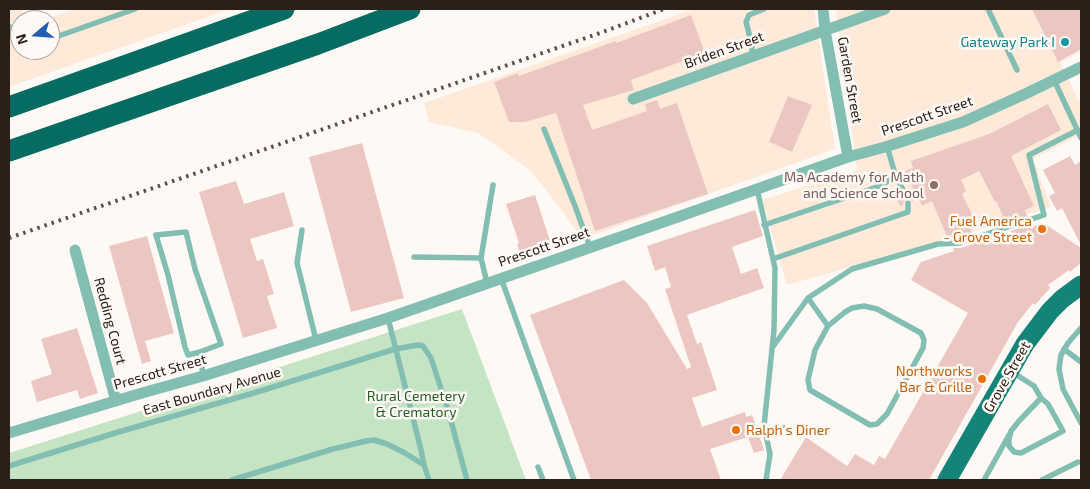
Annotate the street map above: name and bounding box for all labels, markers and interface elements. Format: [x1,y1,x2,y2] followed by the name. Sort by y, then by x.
[10,10,60,60] north arrow
[682,28,766,72] street label: Briden Street
[12,32,31,47] text: N
[961,34,1055,50] place label: Gateway Park I
[834,35,866,125] street label: Garden Street
[1059,36,1071,48] marker: Gateway Park I
[879,92,975,140] street label: Prescott Street
[784,169,924,202] place label: Ma Academy for Math and Science School
[928,179,940,191] marker: Ma Academy for Math and Science School
[944,213,1032,246] place label: Fuel America - Grove Street
[496,223,592,271] street label: Prescott Street
[1036,223,1048,235] marker: Fuel America - Grove Street
[90,276,130,366] street label: Redding Court
[980,339,1034,415] street label: Grove Street
[112,351,208,393] street label: Prescott Street
[141,363,283,419] street label: East Boundary Avenue
[896,363,972,396] place label: Northworks Bar & Grille
[976,373,988,385] marker: Northworks Bar & Grille
[367,388,465,421] park label: Rural Cemetery & Crematory
[746,422,830,438] place label: Ralph's Diner
[730,424,742,436] marker: Ralph's Diner

